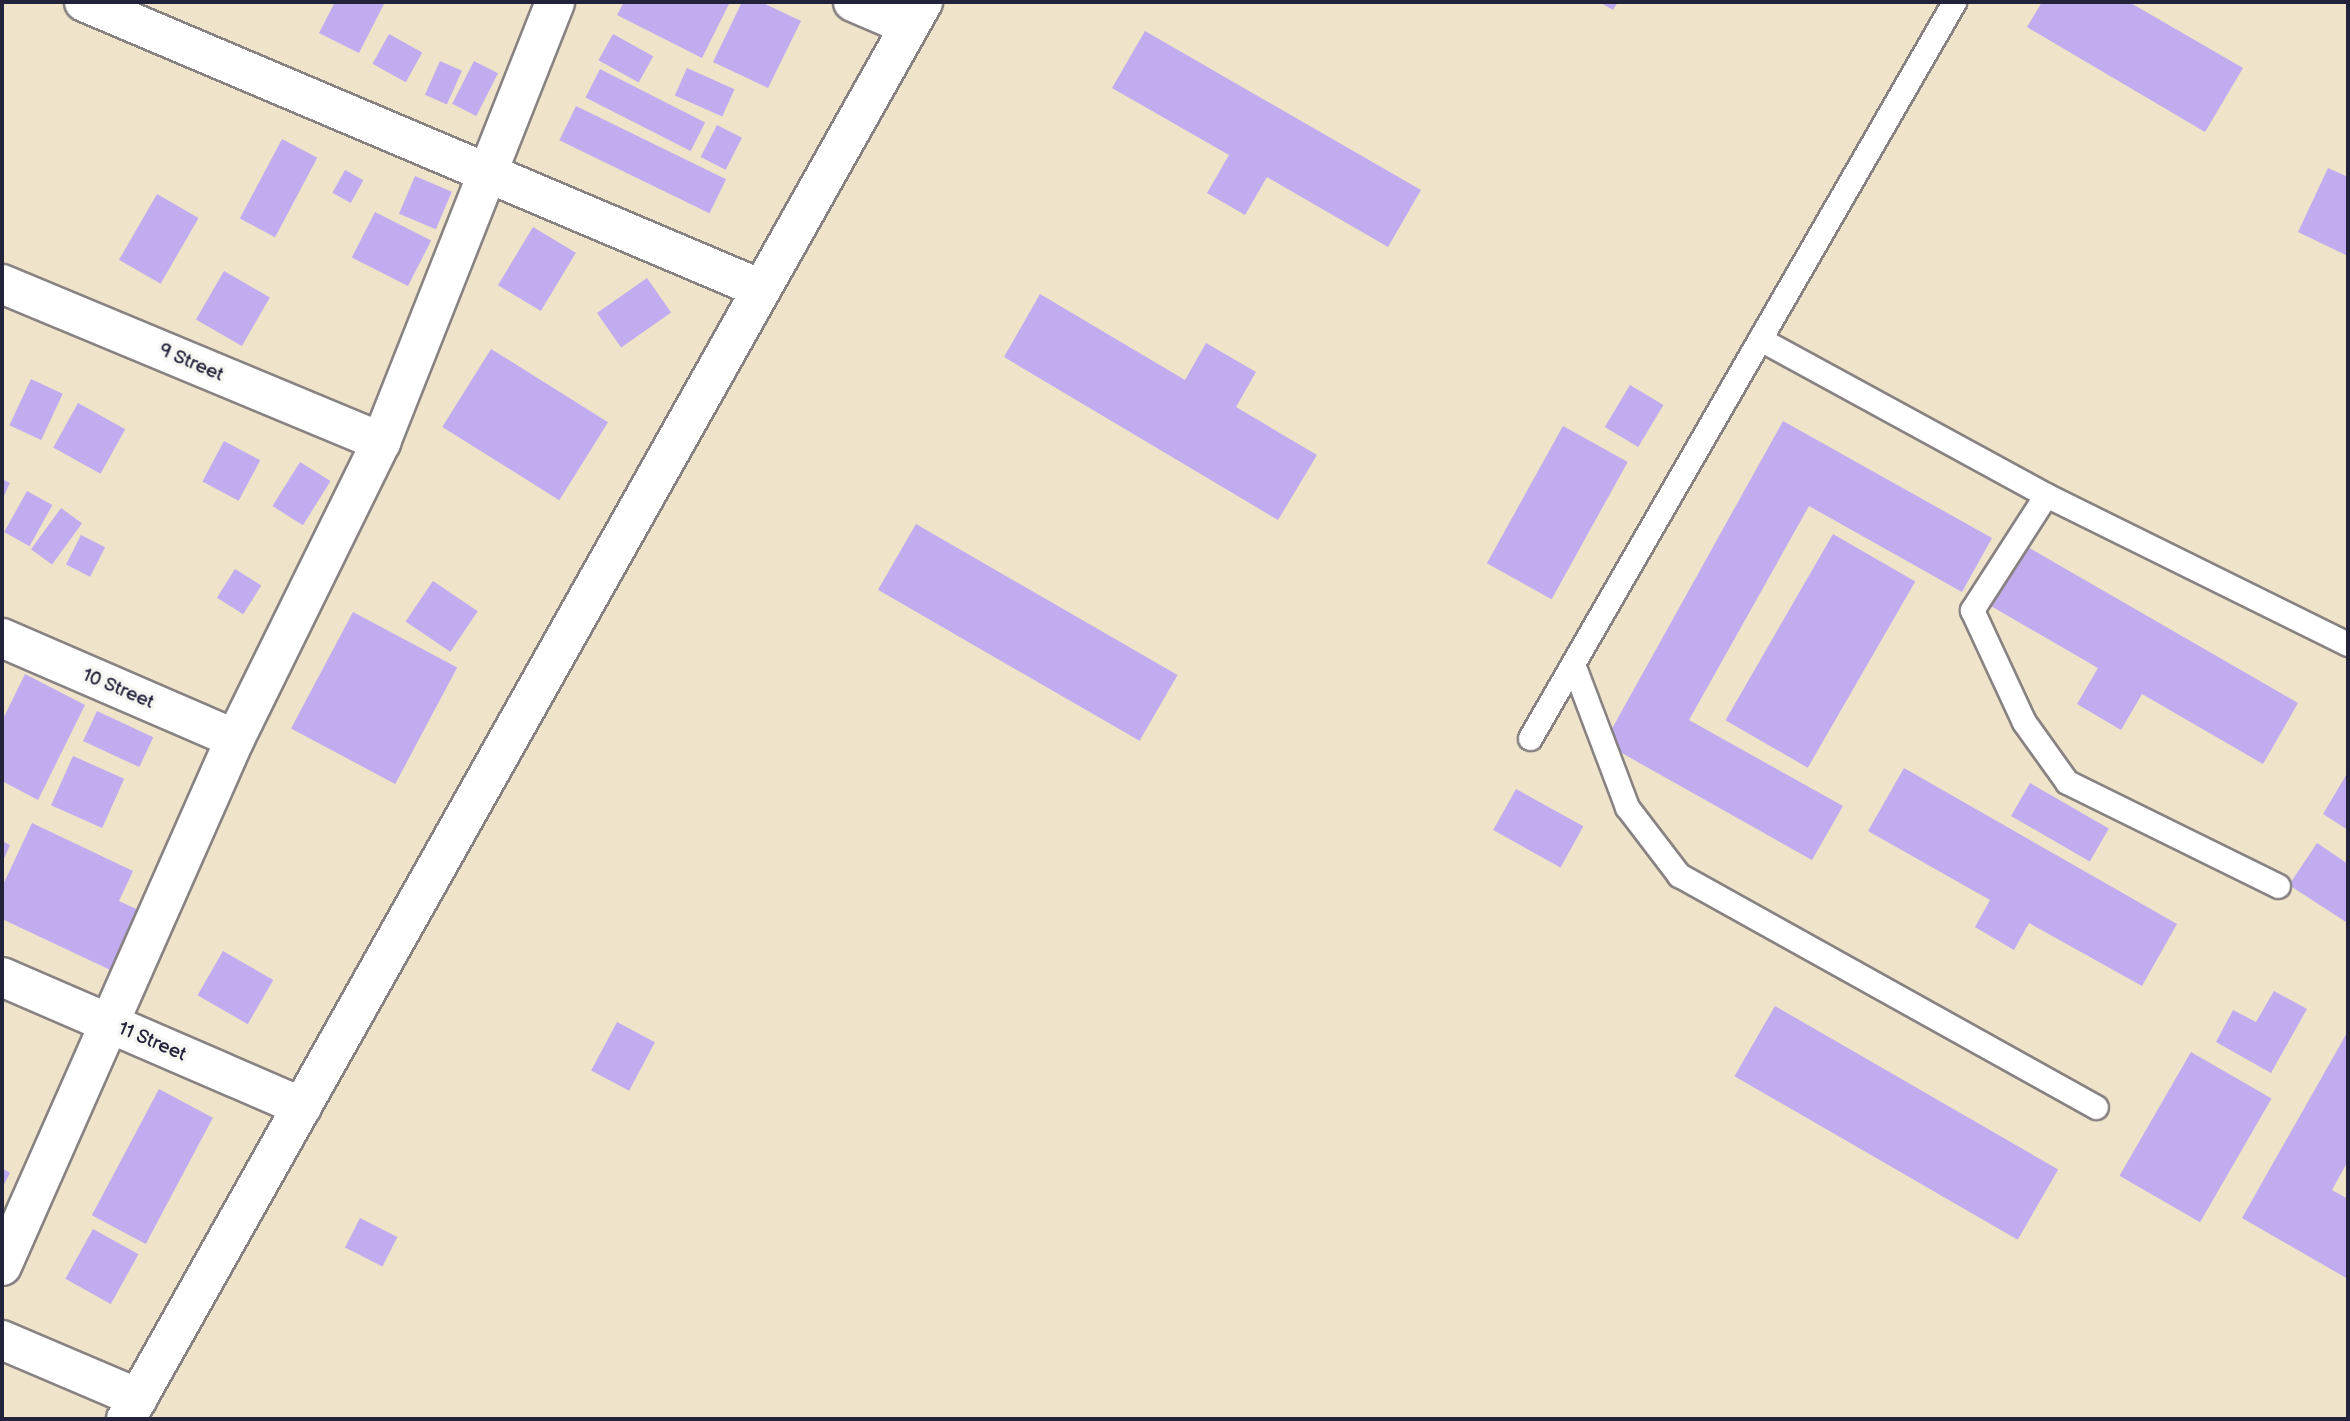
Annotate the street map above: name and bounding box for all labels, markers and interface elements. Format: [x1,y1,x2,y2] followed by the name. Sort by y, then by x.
[155,339,227,387] street label: 9 Street
[79,664,157,714] street label: 10 Street
[114,1017,190,1067] street label: 11 Street

